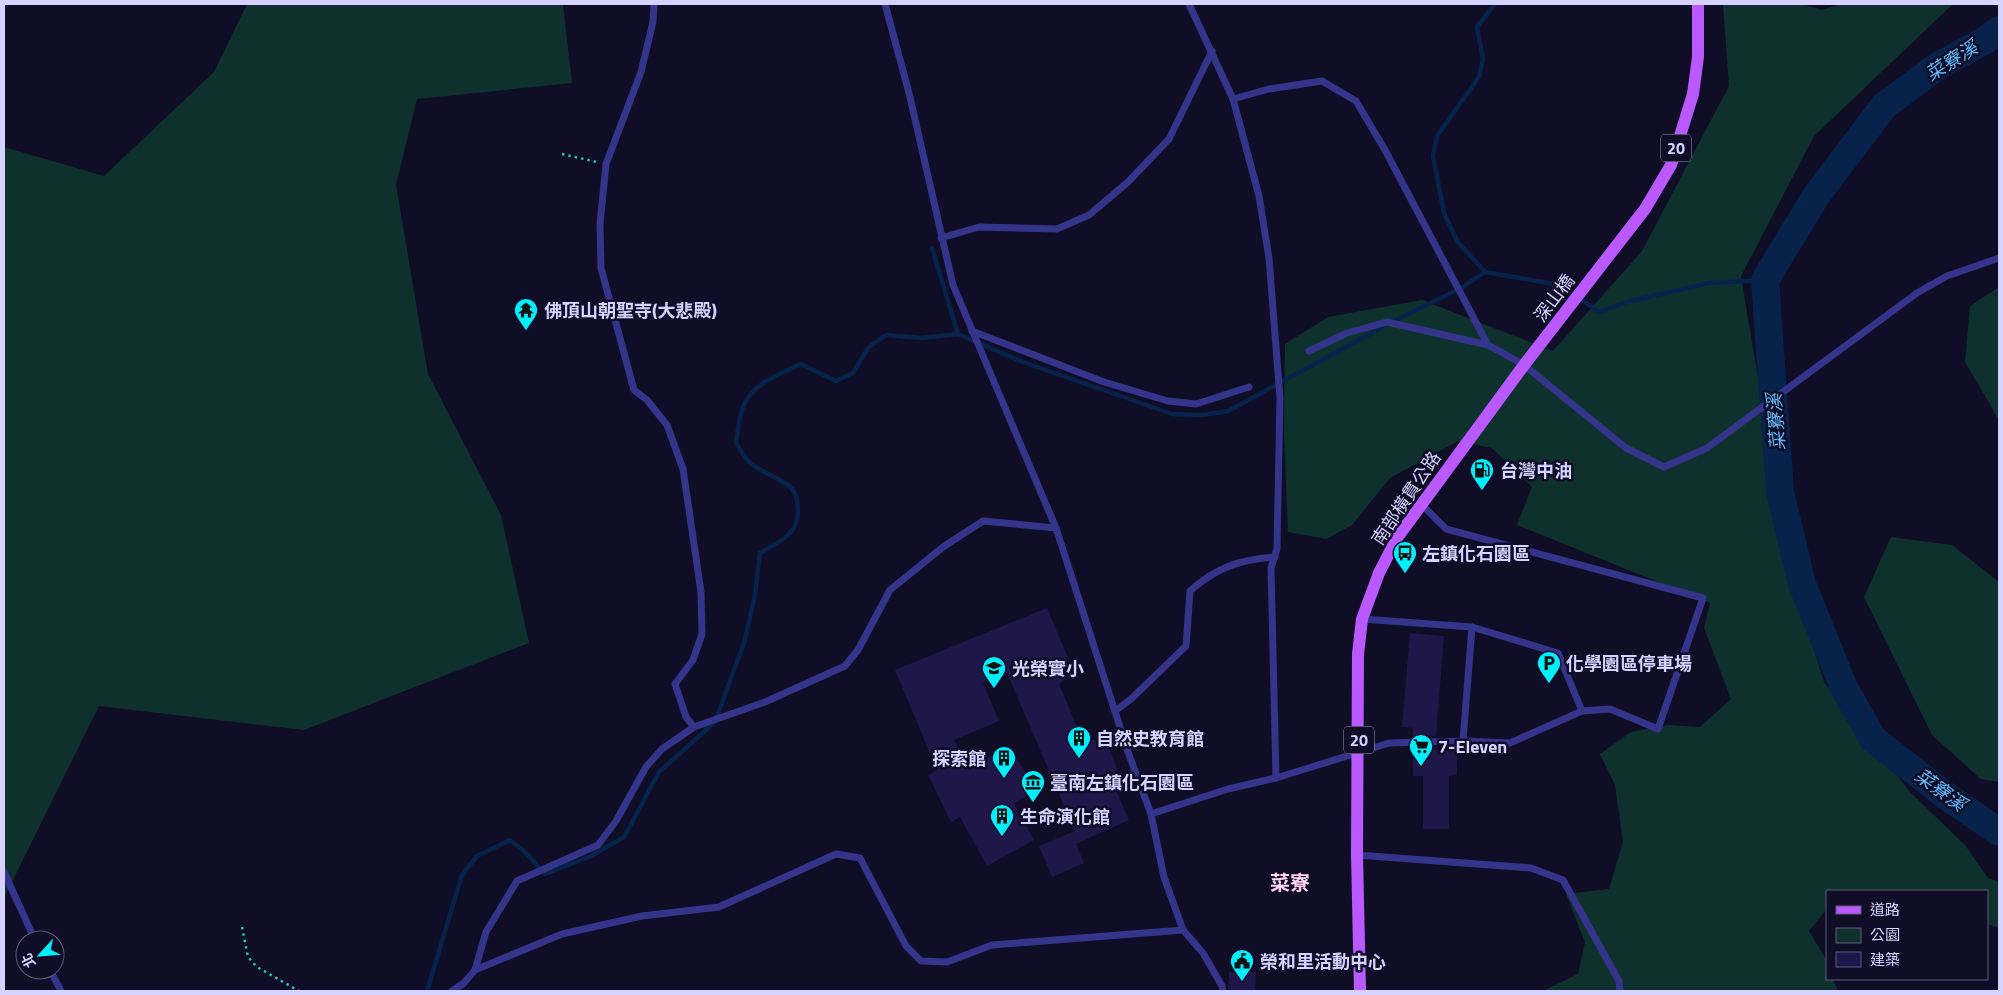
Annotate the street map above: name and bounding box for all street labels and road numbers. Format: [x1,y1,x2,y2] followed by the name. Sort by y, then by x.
[1661,134,1691,162] road number: 20
[1527,268,1581,328] street label: 深山橋
[1365,446,1447,550] street label: 南部橫貫公路
[1344,726,1374,754] road number: 20

